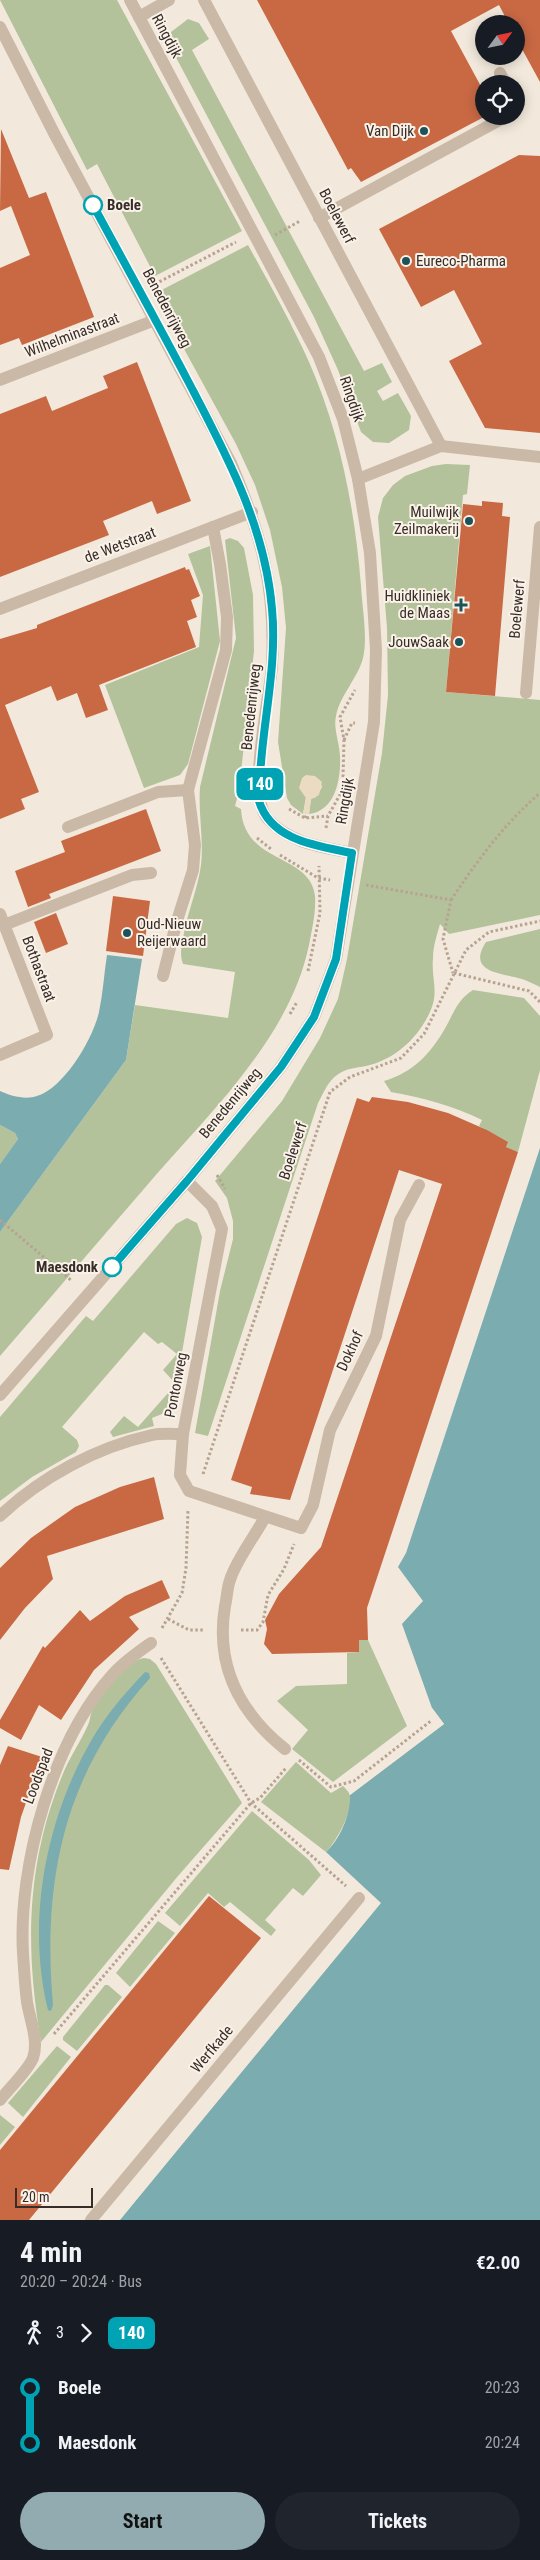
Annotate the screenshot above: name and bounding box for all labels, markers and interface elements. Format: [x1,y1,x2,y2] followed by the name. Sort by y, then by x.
[148,11,186,61] street label: Ringdijk
[475,15,525,65] north arrow
[475,15,525,125] map controls
[475,75,525,125] button: locate
[366,122,414,140] place label: Van Dijk
[418,125,430,137] marker: Van Dijk
[315,186,359,247] street label: Boelewerf
[83,195,103,215] marker: Boele
[107,196,141,214] place label: Boele
[416,252,506,270] place label: Eureco-Pharma
[400,255,412,267] marker: Eureco-Pharma
[139,265,195,351] street label: Benedenrijweg
[22,309,122,361] street label: Wilhelminastraat
[336,374,368,424] street label: Ringdijk
[394,503,459,538] place label: Muilwijk Zeilmakerij
[463,515,475,527] marker: Muilwijk Zeilmakerij
[82,523,158,567] street label: de Wetstraat
[505,578,529,639] street label: Boelewerf
[384,587,450,622] place label: Huidkliniek de Maas
[454,598,468,612] marker: Huidkliniek de Maas
[388,633,449,651] place label: JouwSaak
[453,636,465,648] marker: JouwSaak
[238,663,264,751] street label: Benedenrijweg
[231,768,289,800] line badge: 140
[246,773,274,794] text: 140
[332,776,358,826] street label: Ringdijk
[137,915,207,950] place label: Oud-Nieuw Reijerwaard
[121,927,133,939] marker: Oud-Nieuw Reijerwaard
[18,934,60,1004] street label: Bothastraat
[195,1064,265,1142] street label: Benedenrijweg
[275,1120,311,1182] street label: Boelewerf
[102,1257,122,1277] marker: Maesdonk
[36,1258,99,1276] place label: Maesdonk
[333,1328,367,1374] street label: Dokhof
[161,1351,191,1419] street label: Pontonweg
[19,1745,57,1807] street label: Loodspad
[187,2022,237,2076] street label: Werfkade
[15,2185,92,2208] scale bar
[22,2189,50,2205] text: 20 m
[20,2236,82,2269] text: 4 min
[476,2251,520,2274] text: €2.00
[20,2272,142,2291] text: 20:20 – 20:24 · Bus
[20,2319,48,2347] icon: walk
[72,2319,100,2347] icon: forward
[118,2322,145,2343] text: 140
[56,2323,64,2342] text: 3
[58,2376,101,2399] text: Boele
[485,2378,520,2397] text: 20:23
[58,2431,136,2454] text: Maesdonk
[485,2433,520,2452] text: 20:24
[20,2492,265,2550] button: Start
[275,2492,520,2550] button: Tickets

